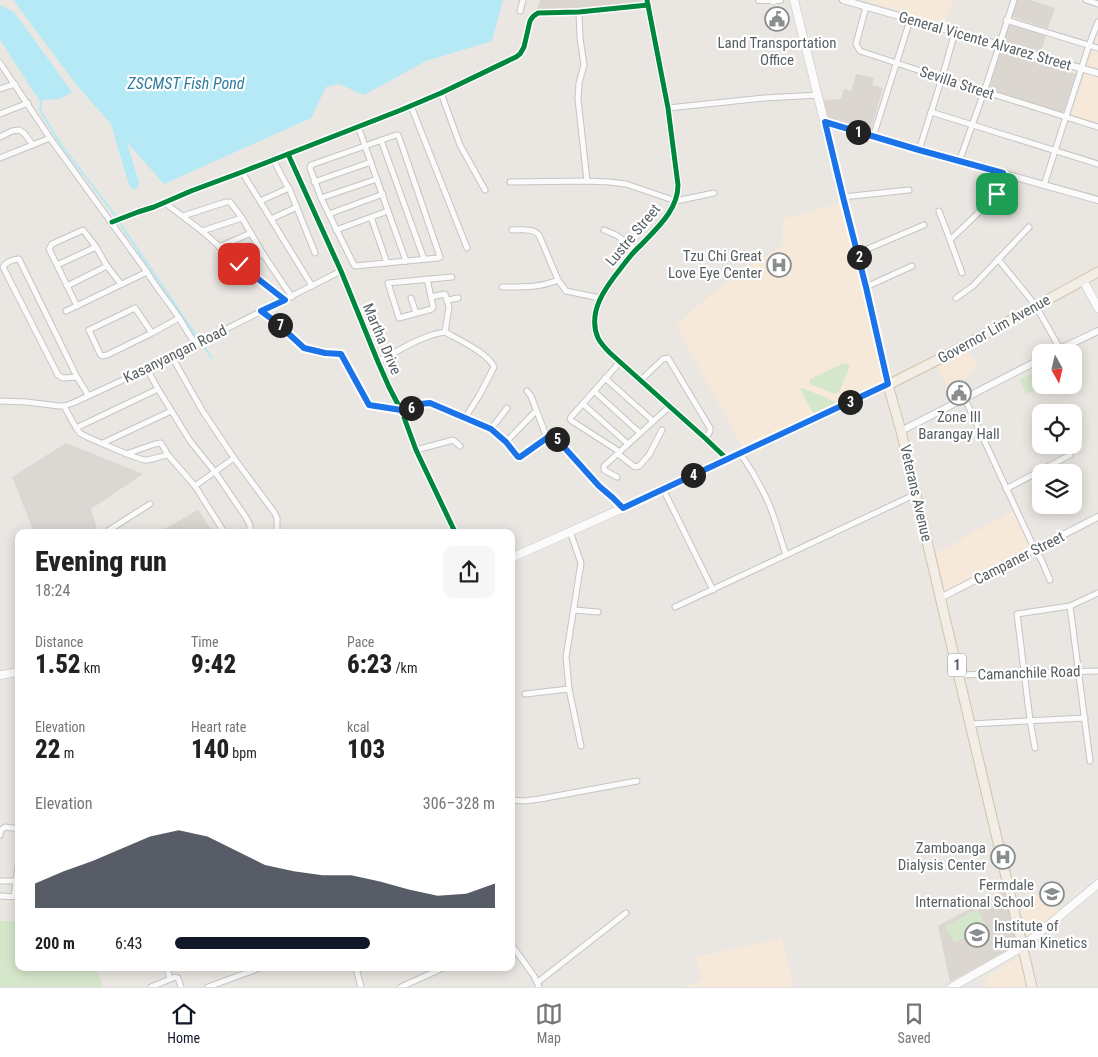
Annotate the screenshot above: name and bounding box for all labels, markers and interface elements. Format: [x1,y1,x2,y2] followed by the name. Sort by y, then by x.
[764,6,790,32] public building icon: Land Transportation Office
[897,8,1073,74] street label: General Vicente Alvarez Street
[717,34,837,69] place label: Land Transportation Office
[917,63,997,103] street label: Sevilla Street
[127,74,245,93] water label: ZSCMST Fish Pond
[846,120,870,144] pin: 1
[855,124,862,140] text: 1
[976,173,1018,215] pin
[983,180,1011,208] icon: arrive
[602,200,664,270] street label: Lustre Street
[218,243,260,285] pin
[846,244,872,270] pin: 2
[668,247,762,282] place label: Tzu Chi Great Love Eye Center
[856,249,863,265] text: 2
[225,250,253,278] icon: check
[766,252,792,278] hospital icon: Tzu Chi Great Love Eye Center
[935,291,1053,367] street label: Governor Lim Avenue
[359,301,405,377] street label: Martha Drive
[268,312,292,338] pin: 7
[277,317,284,333] text: 7
[120,321,230,387] street label: Kasanyangan Road
[1032,344,1082,394] north arrow
[1032,344,1082,514] map controls
[946,380,972,406] public building icon: Zone III Barangay Hall
[838,390,862,414] pin: 3
[847,394,854,410] text: 3
[398,396,424,420] pin: 6
[408,400,415,416] text: 6
[1032,404,1082,454] button: locate
[918,408,1000,443] place label: Zone III Barangay Hall
[544,426,570,452] pin: 5
[554,431,561,447] text: 5
[896,443,936,543] street label: Veterans Avenue
[680,462,706,488] pin: 4
[1032,464,1082,514] button: layers
[690,467,697,483] text: 4
[971,528,1067,588] street label: Campaner Street
[35,545,167,578] text: Evening run
[443,546,495,598] button: share
[35,581,70,600] text: 18:24
[35,634,83,650] text: Distance
[191,634,219,650] text: Time
[347,634,374,650] text: Pace
[35,650,81,679] text: 1.52
[191,650,236,679] text: 9:42
[347,650,392,679] text: 6:23
[948,654,966,676] road number: 1
[81,660,101,676] text: km
[392,660,417,676] text: /km
[977,662,1081,684] street label: Camanchile Road
[35,719,85,735] text: Elevation
[191,719,246,735] text: Heart rate
[347,719,370,735] text: kcal
[35,735,60,764] text: 22
[191,735,229,764] text: 140
[347,735,385,764] text: 103
[60,745,74,761] text: m
[229,745,257,761] text: bpm
[35,794,93,813] text: Elevation
[423,794,495,813] text: 306–328 m
[898,839,986,874] place label: Zamboanga Dialysis Center
[990,844,1016,870] hospital icon: Zamboanga Dialysis Center
[915,876,1034,911] place label: Fermdale International School
[1039,881,1065,907] school or university icon: Fermdale International School
[994,917,1087,952] place label: Institute of Human Kinetics
[964,922,990,948] school or university icon: Institute of Human Kinetics
[35,934,75,953] text: 200 m
[115,934,142,953] text: 6:43
[167,1000,200,1046] tab: Home
[535,1000,563,1046] tab: Map
[897,1000,931,1046] tab: Saved

